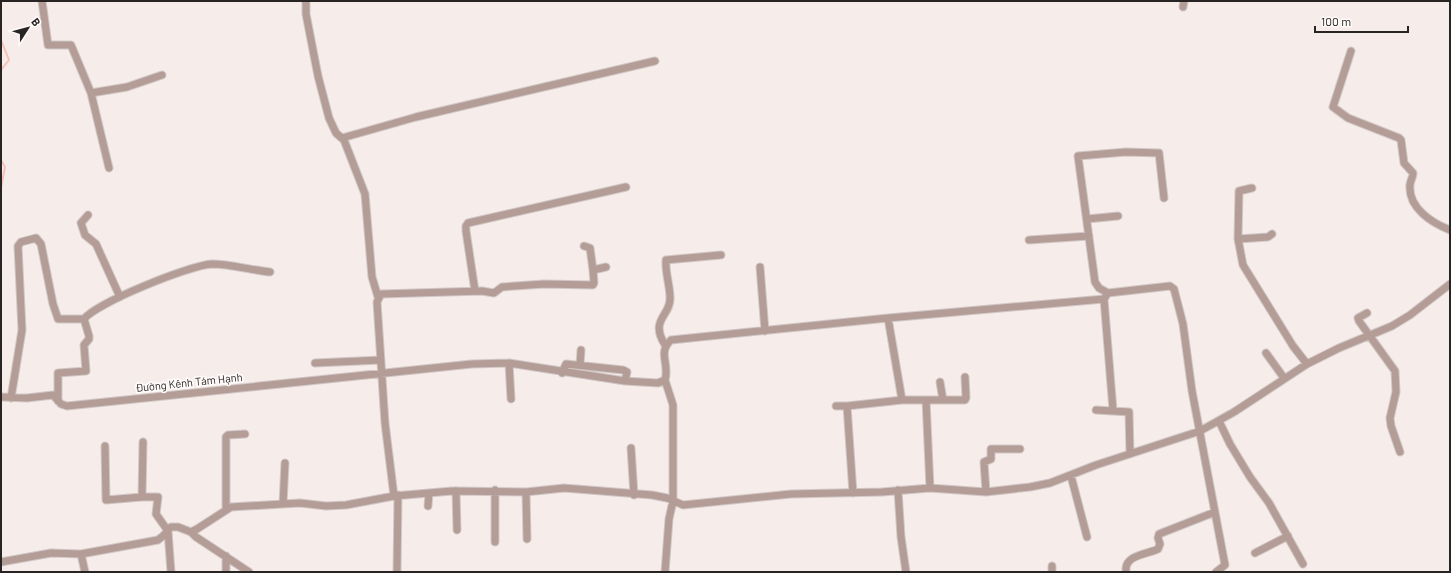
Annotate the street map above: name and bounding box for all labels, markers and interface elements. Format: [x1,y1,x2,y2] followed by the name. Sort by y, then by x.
[8,8,48,48] north arrow
[1315,8,1408,34] scale bar
[1321,14,1351,28] text: 100 m
[29,15,44,29] text: B
[135,370,243,394] street label: Đường Kênh Tám Hạnh

